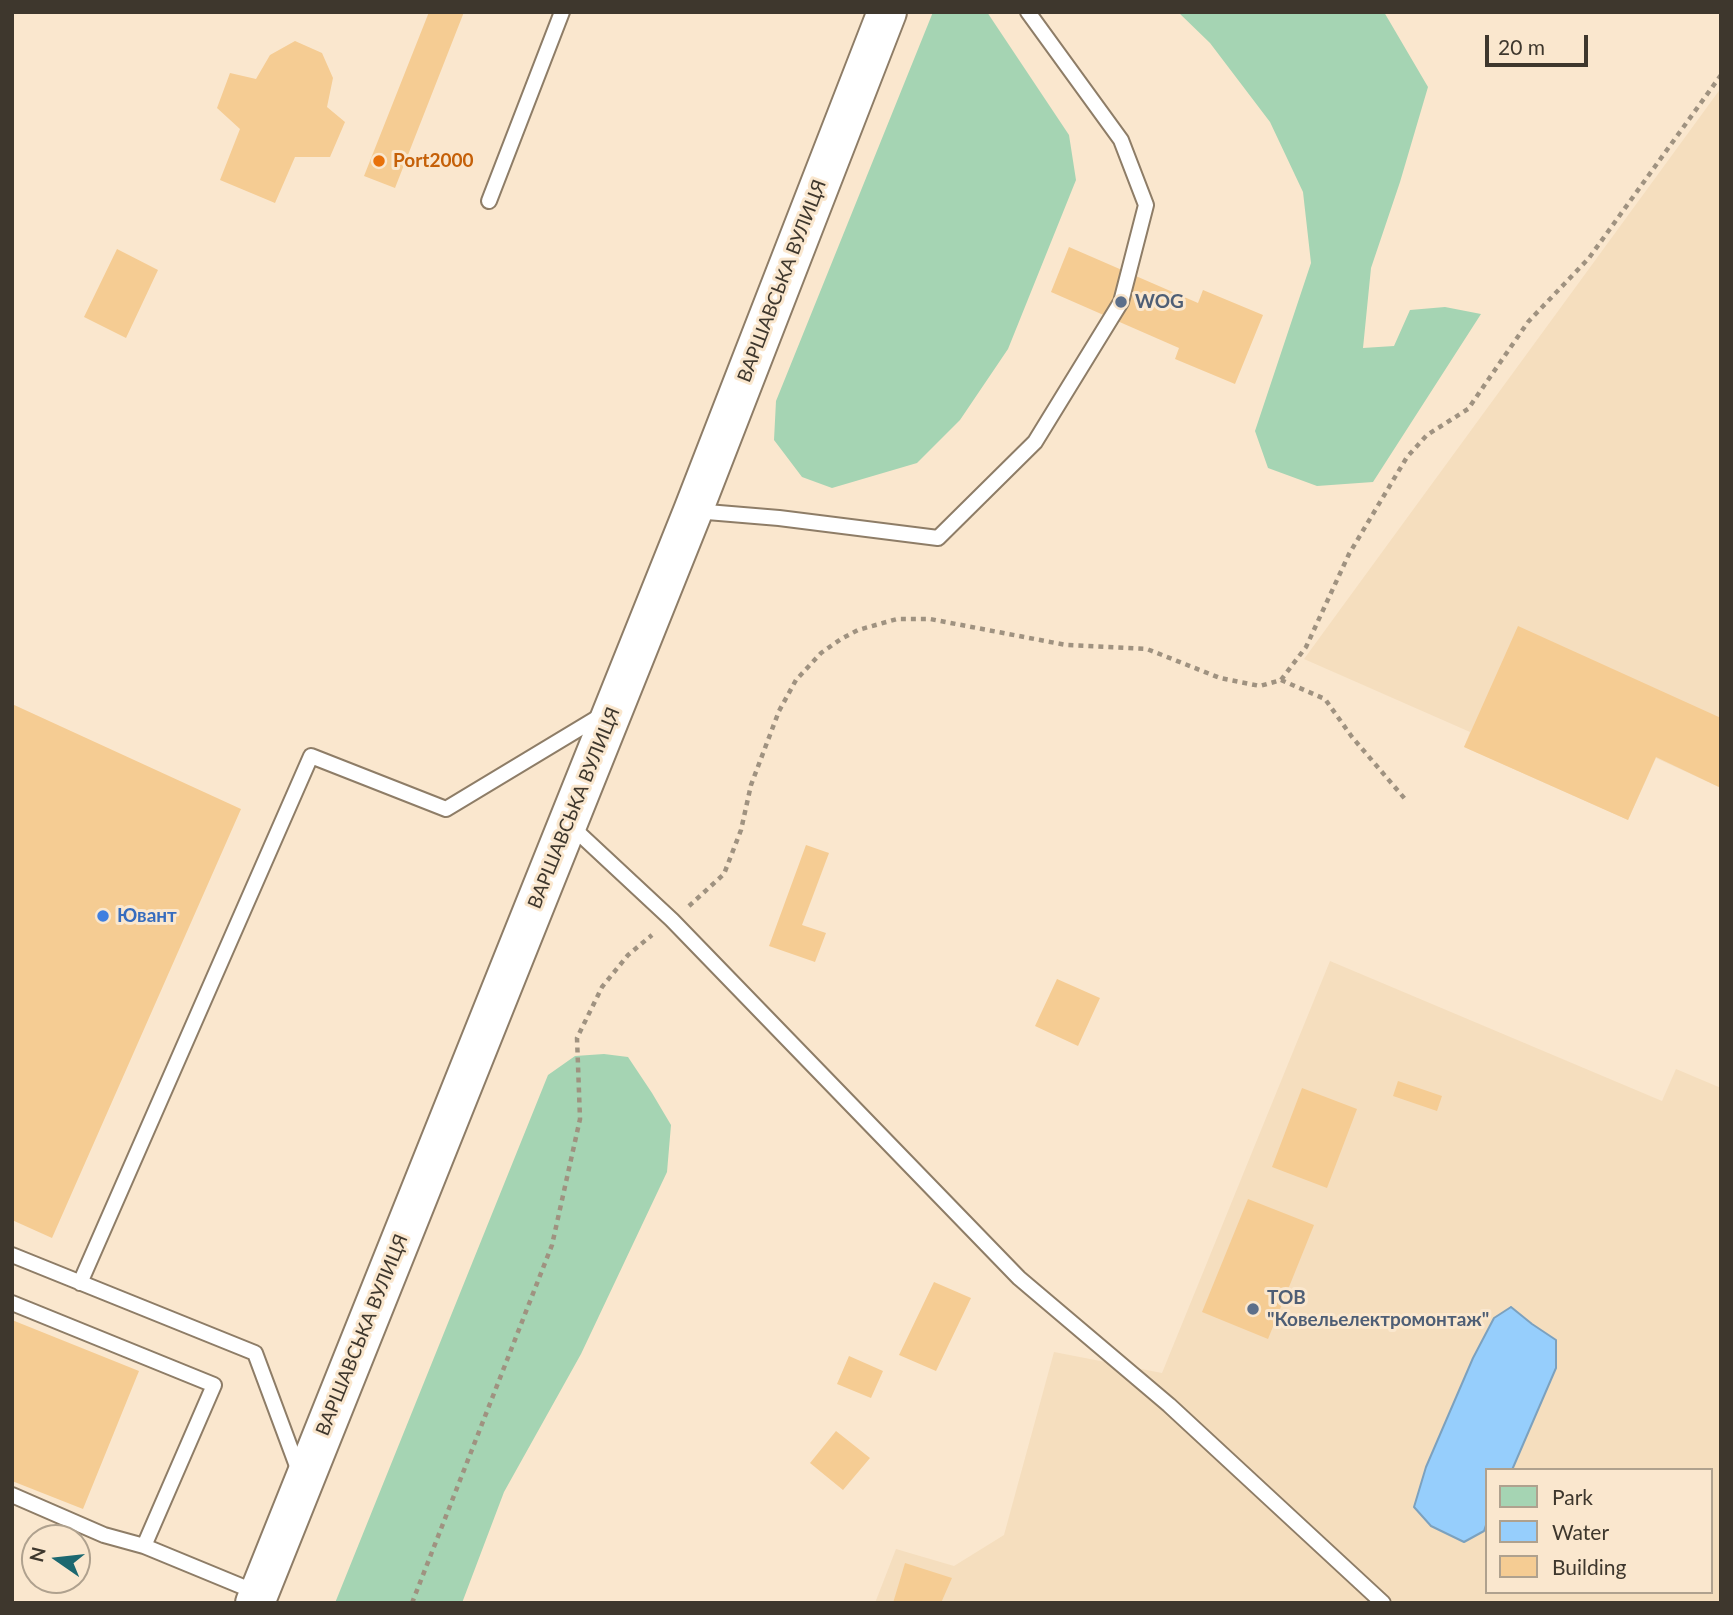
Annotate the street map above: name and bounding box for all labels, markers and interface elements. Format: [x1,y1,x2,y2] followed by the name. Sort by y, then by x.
[1488,21,1591,65] scale bar
[1498,34,1545,59] text: 20 m
[393,150,473,172] place label: Port2000
[371,153,387,169] marker: Port2000
[733,177,831,385] street label: ВАРШАВСЬКА ВУЛИЦЯ
[1135,291,1184,313] place label: WOG
[1113,294,1129,310] marker: WOG
[523,704,625,912] street label: ВАРШАВСЬКА ВУЛИЦЯ
[117,905,177,927] place label: Ювант
[95,908,111,924] marker: Ювант
[311,1231,413,1439] street label: ВАРШАВСЬКА ВУЛИЦЯ
[1267,1287,1489,1331] place label: ТОВ "Ковельелектромонтаж"
[1245,1301,1261,1317] marker: ТОВ "Ковельелектромонтаж"
[1484,1468,1712,1594] legend
[1552,1484,1593,1509] text: Park
[1552,1519,1609,1544] text: Water
[21,1524,91,1594] north arrow
[24,1544,50,1564] text: N
[1552,1554,1627,1579] text: Building

